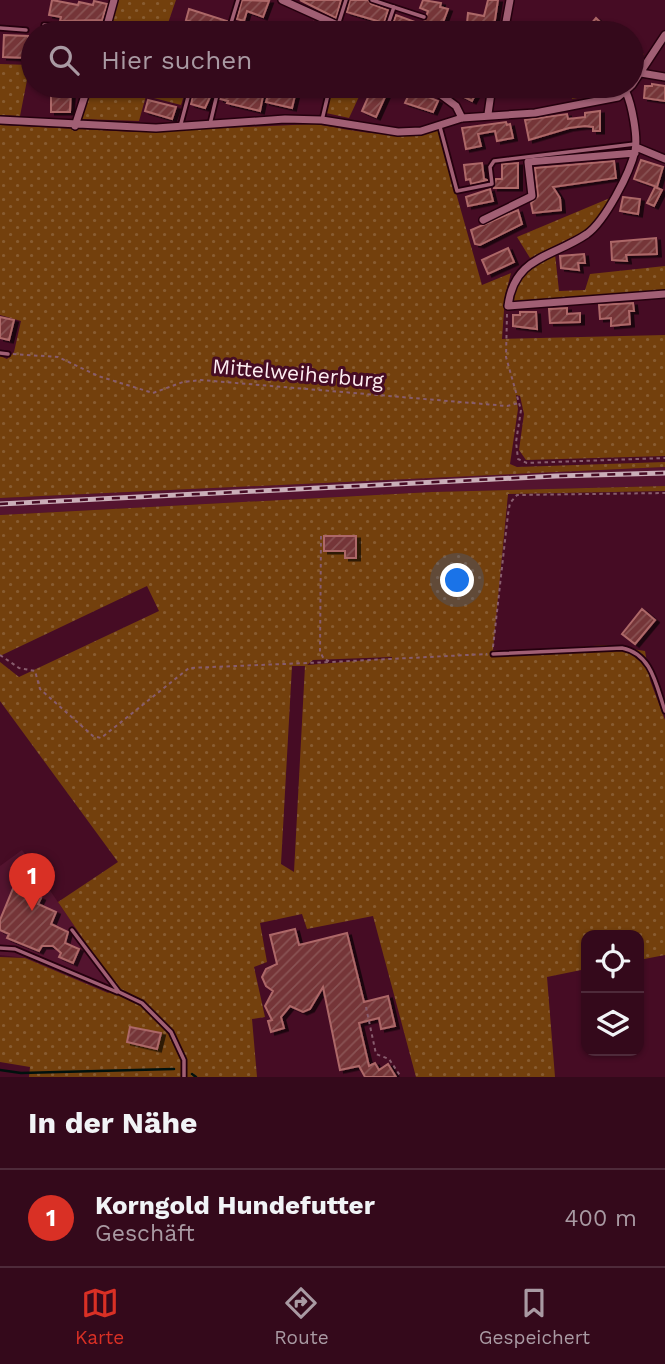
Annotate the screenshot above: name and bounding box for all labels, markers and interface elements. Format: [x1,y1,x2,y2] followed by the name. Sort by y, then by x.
[21,21,644,98] search box
[45,41,83,79] icon: search
[101,45,252,75] text: Hier suchen
[211,353,386,393] street label: Mittelweiherburg
[440,563,474,597] your location
[9,853,55,911] pin: 1
[581,930,644,1056] map controls
[581,930,644,993] button: locate
[581,993,644,1056] button: layers
[28,1105,197,1140] text: In der Nähe
[95,1190,375,1220] text: Korngold Hundefutter
[46,1205,56,1232] text: 1
[565,1205,637,1232] text: 400 m
[95,1220,195,1247] text: Geschäft
[75,1284,124,1349] tab: Karte
[274,1284,329,1349] tab: Route
[479,1284,590,1349] tab: Gespeichert

